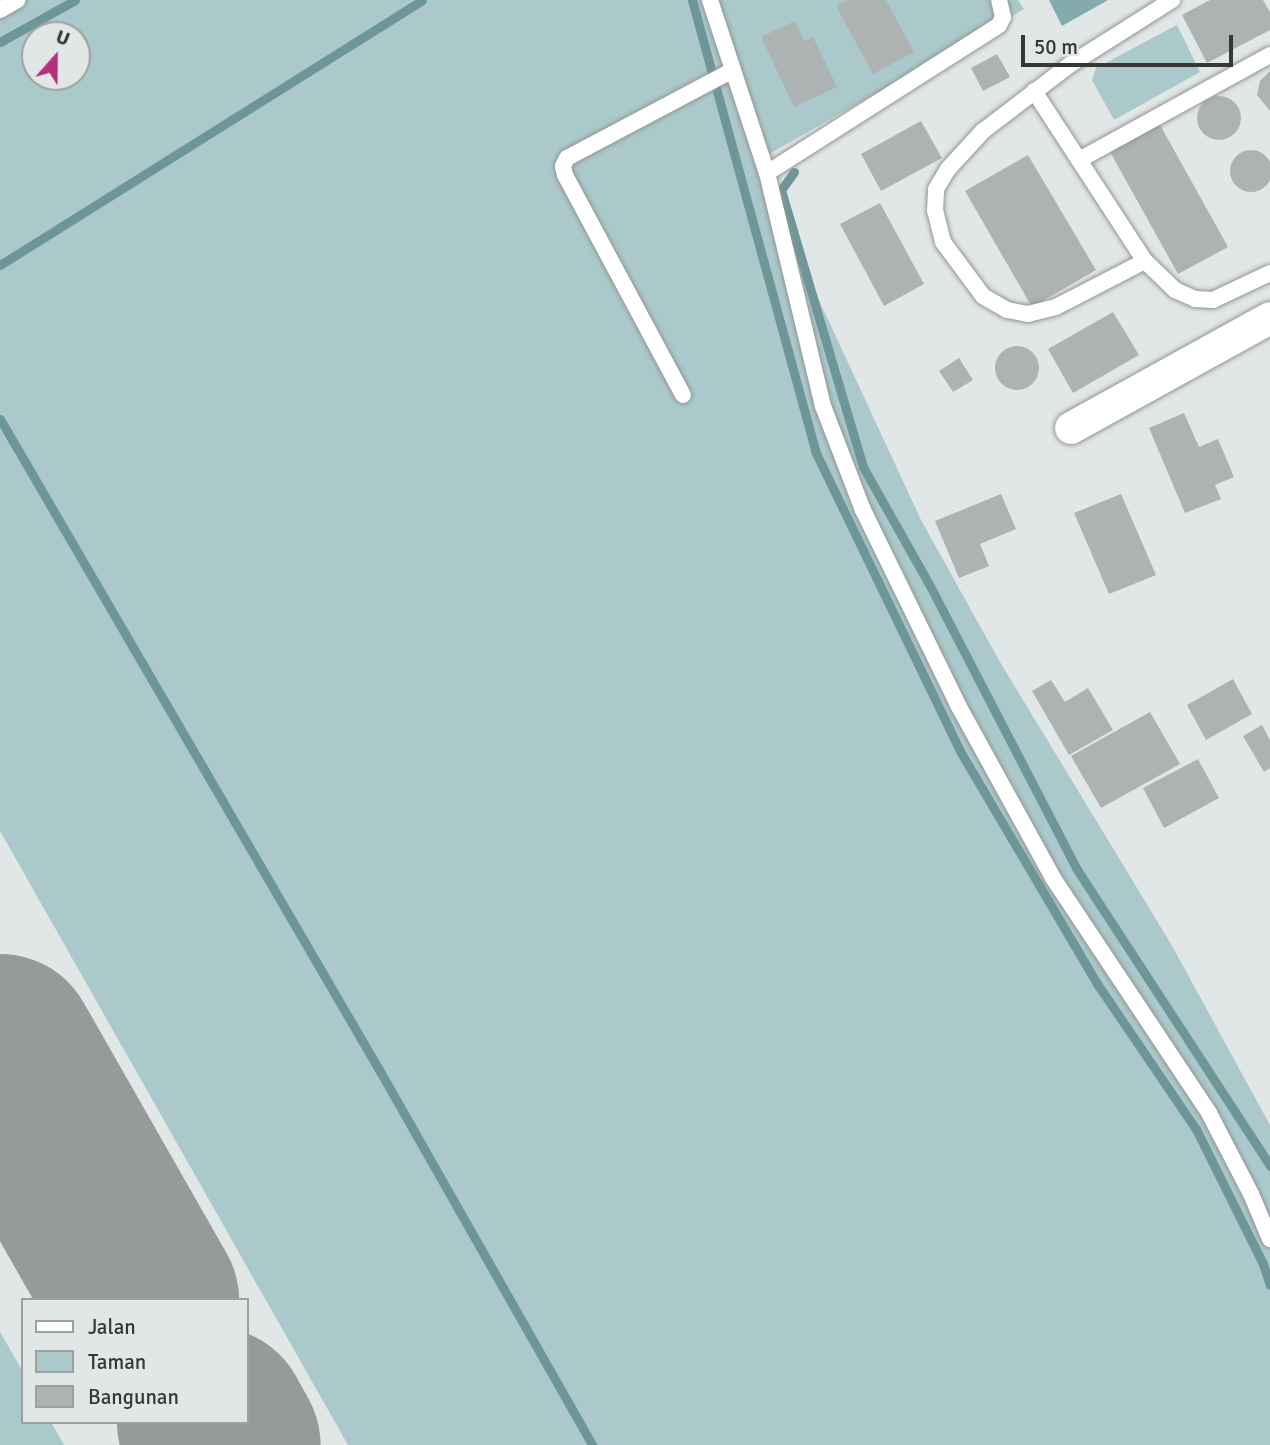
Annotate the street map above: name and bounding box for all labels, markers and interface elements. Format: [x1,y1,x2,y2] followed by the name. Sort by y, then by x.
[21,21,91,91] north arrow
[1025,21,1237,65] scale bar
[53,25,73,52] text: U
[1034,34,1078,60] text: 50 m
[21,1298,248,1424] legend
[88,1314,136,1340] text: Jalan
[88,1349,146,1375] text: Taman
[88,1384,179,1410] text: Bangunan

